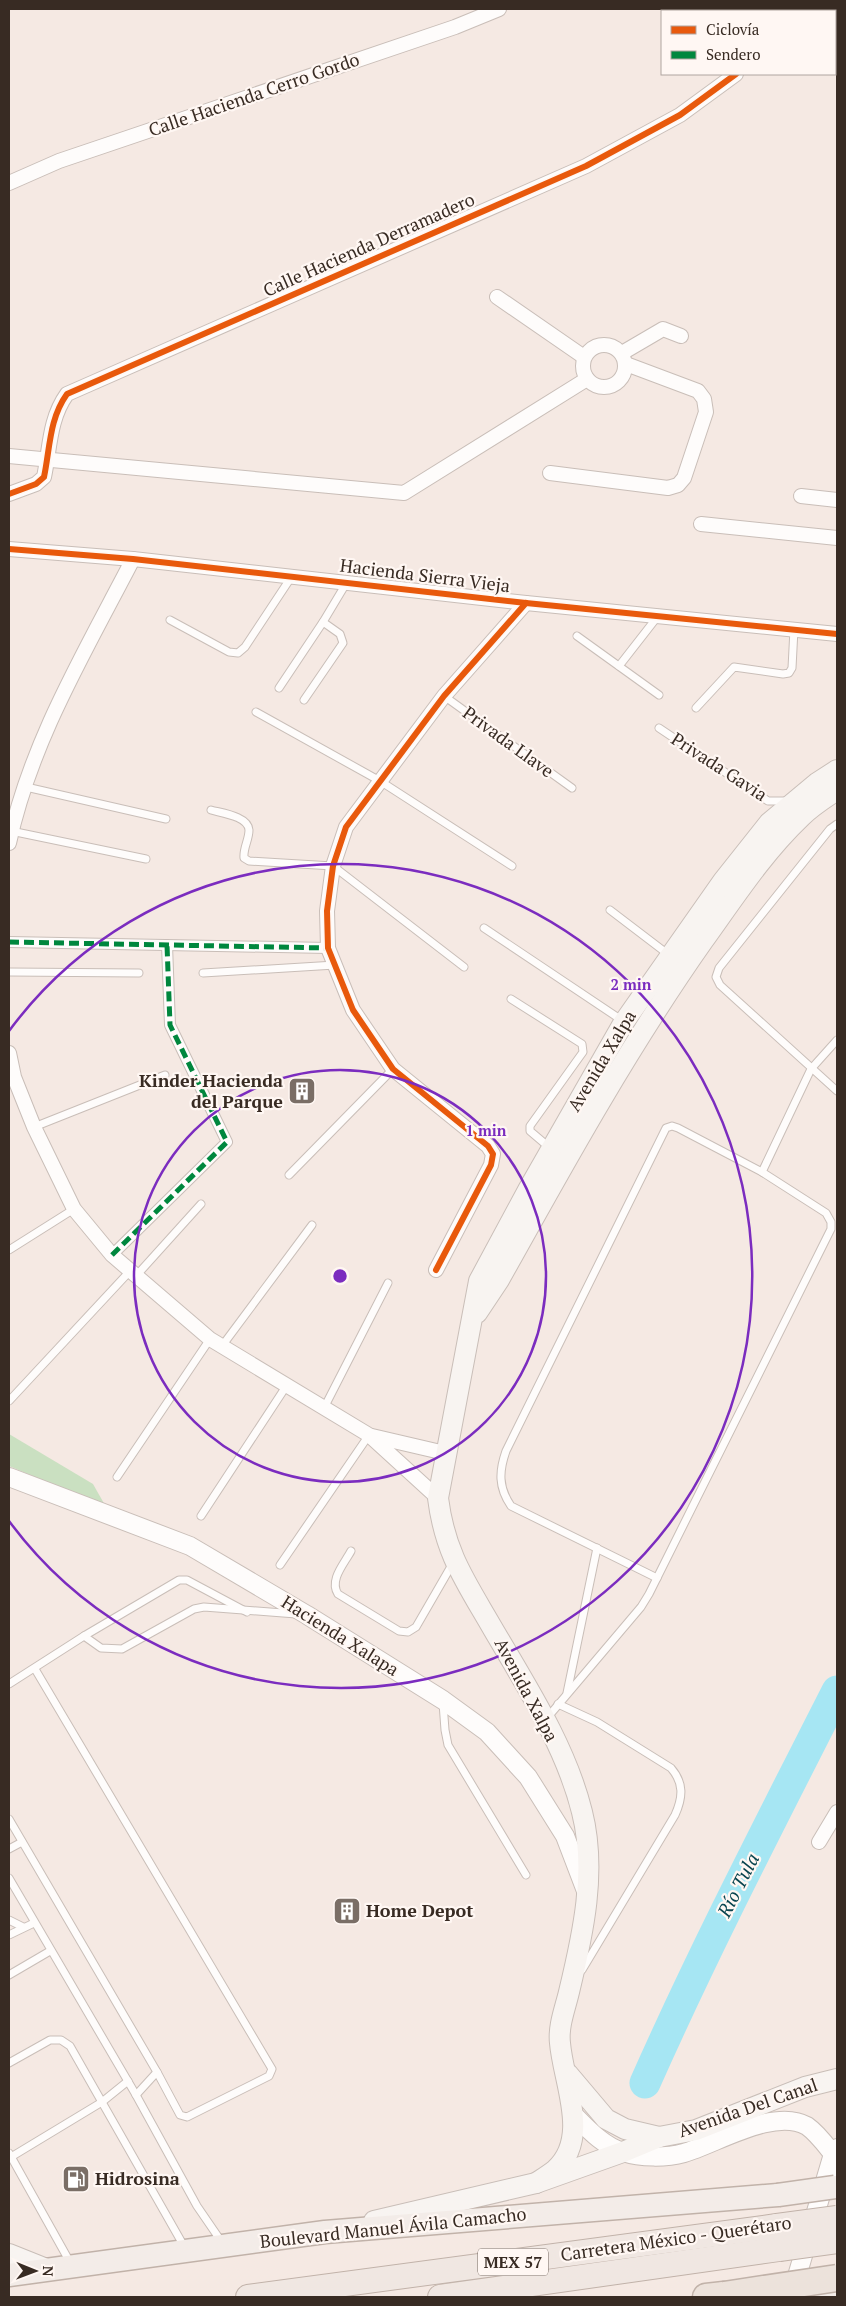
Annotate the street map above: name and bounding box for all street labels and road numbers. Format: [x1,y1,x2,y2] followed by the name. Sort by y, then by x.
[145,47,362,141] street label: Calle Hacienda Cerro Gordo
[259,186,478,302] street label: Calle Hacienda Derramadero
[339,553,512,597] street label: Hacienda Sierra Vieja
[458,700,559,782] street label: Privada Llave
[667,726,772,806] street label: Privada Gavia
[561,1005,641,1116] street label: Avenida Xalpa
[277,1589,404,1681] street label: Hacienda Xalapa
[489,1633,564,1746] street label: Avenida Xalpa
[675,2072,821,2142] street label: Avenida Del Canal
[258,2201,527,2253] street label: Boulevard Manuel Ávila Camacho
[559,2210,793,2266] street label: Carretera México - Querétaro
[478,2248,548,2276] road number: MEX 57

